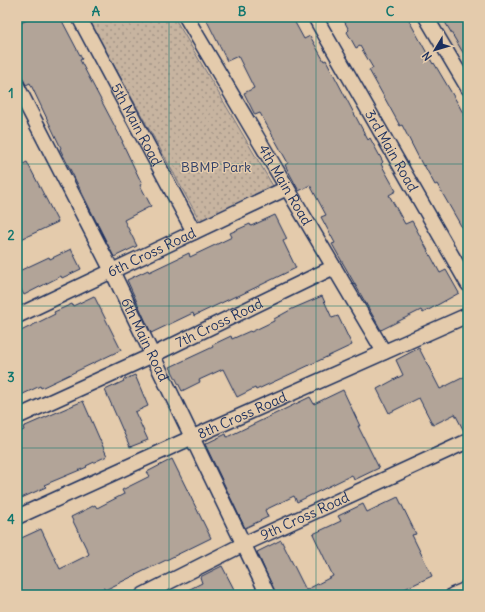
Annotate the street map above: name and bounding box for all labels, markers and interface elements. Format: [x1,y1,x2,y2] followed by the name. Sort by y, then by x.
[92,3,101,20] text: A
[238,3,247,20] text: B
[386,3,395,20] text: C
[415,30,455,70] north arrow
[419,49,435,63] text: N
[107,80,166,169] street label: 5th Main Road
[8,85,14,102] text: 1
[361,106,422,195] street label: 3rd Main Road
[254,141,316,229] street label: 4th Main Road
[181,158,251,176] park label: BBMP Park
[105,224,199,281] street label: 6th Cross Road
[7,227,15,244] text: 2
[173,294,266,352] street label: 7th Cross Road
[117,295,173,384] street label: 6th Main Road
[7,369,15,386] text: 3
[195,388,289,443] street label: 8th Cross Road
[257,488,352,544] street label: 9th Cross Road
[7,511,15,528] text: 4

